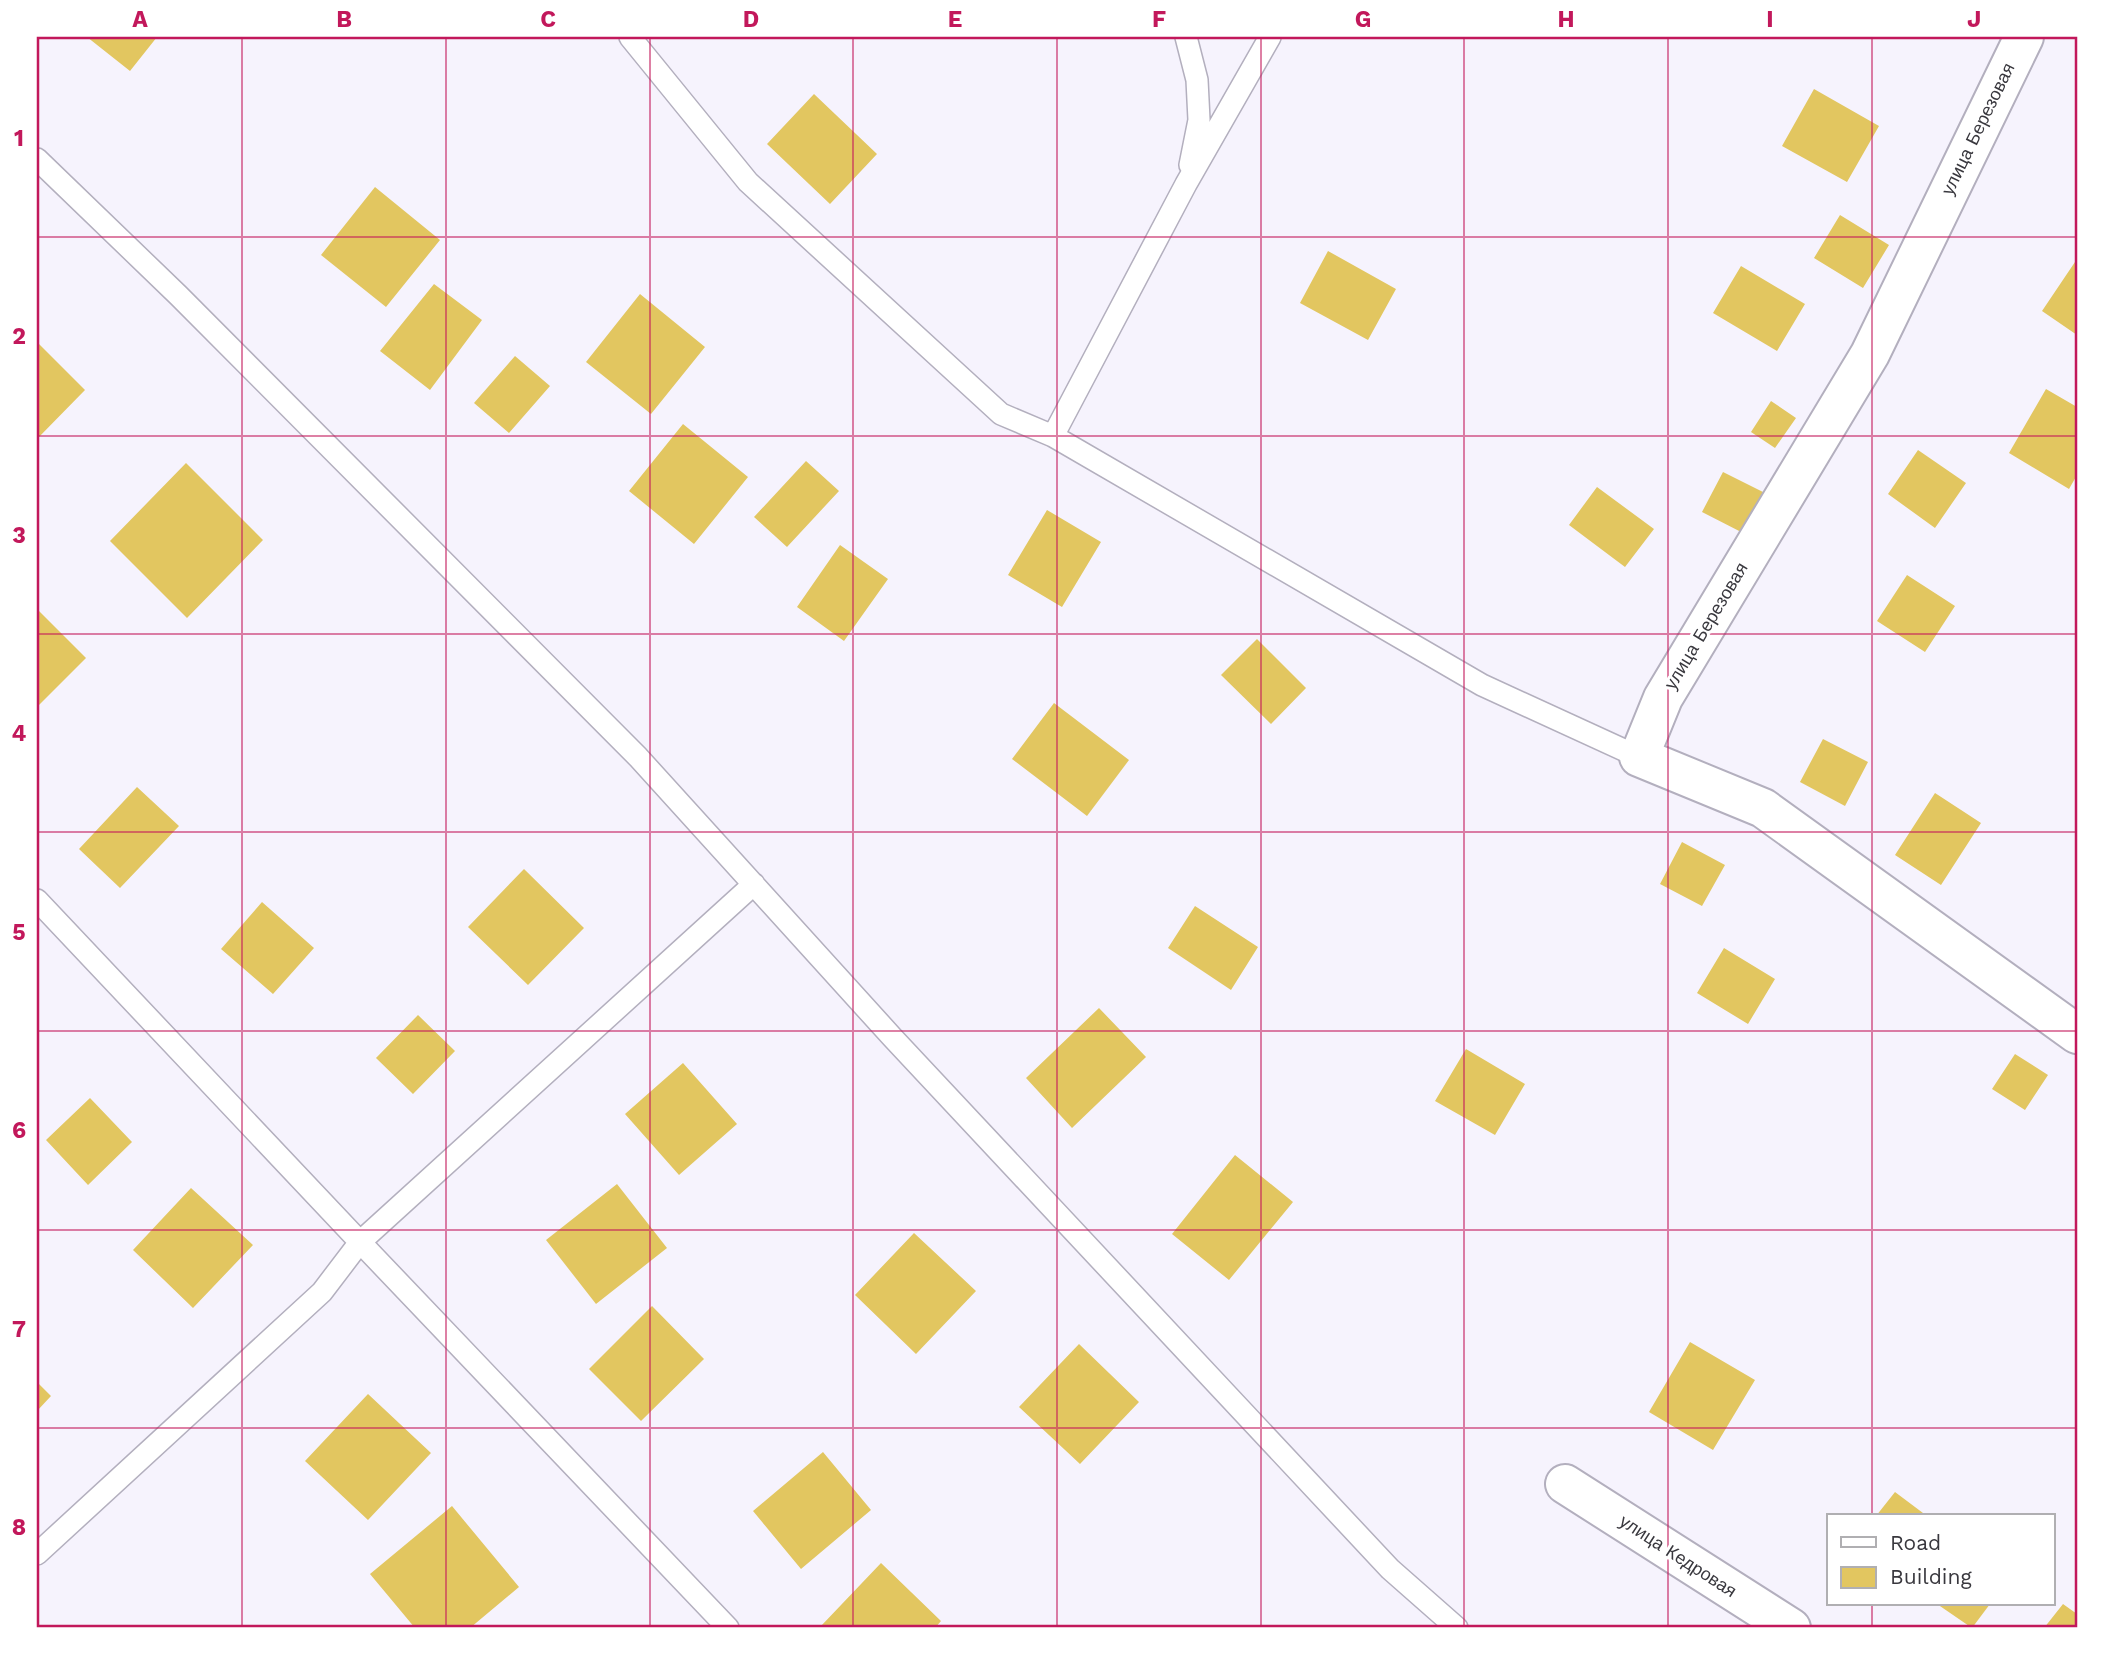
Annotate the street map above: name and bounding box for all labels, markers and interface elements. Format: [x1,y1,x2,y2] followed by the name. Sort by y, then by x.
[132,6,148,33] text: A
[336,6,352,33] text: B
[540,6,556,33] text: C
[743,6,759,33] text: D
[948,6,962,33] text: E
[1152,6,1166,33] text: F
[1355,6,1371,33] text: G
[1557,6,1575,33] text: H
[1766,6,1774,33] text: I
[1967,6,1981,33] text: J
[1936,59,2019,198] street label: улица Березовая
[14,125,24,152] text: 1
[12,323,26,350] text: 2
[12,522,26,549] text: 3
[1659,559,1752,693] street label: улица Березовая
[12,720,27,747] text: 4
[12,919,26,946] text: 5
[12,1117,26,1144] text: 6
[12,1316,26,1343] text: 7
[1616,1510,1741,1601] street label: улица Кедровая
[12,1514,26,1541] text: 8
[1827,1514,2054,1606] legend
[1890,1530,1941,1555] text: Road
[1890,1564,1972,1589] text: Building

